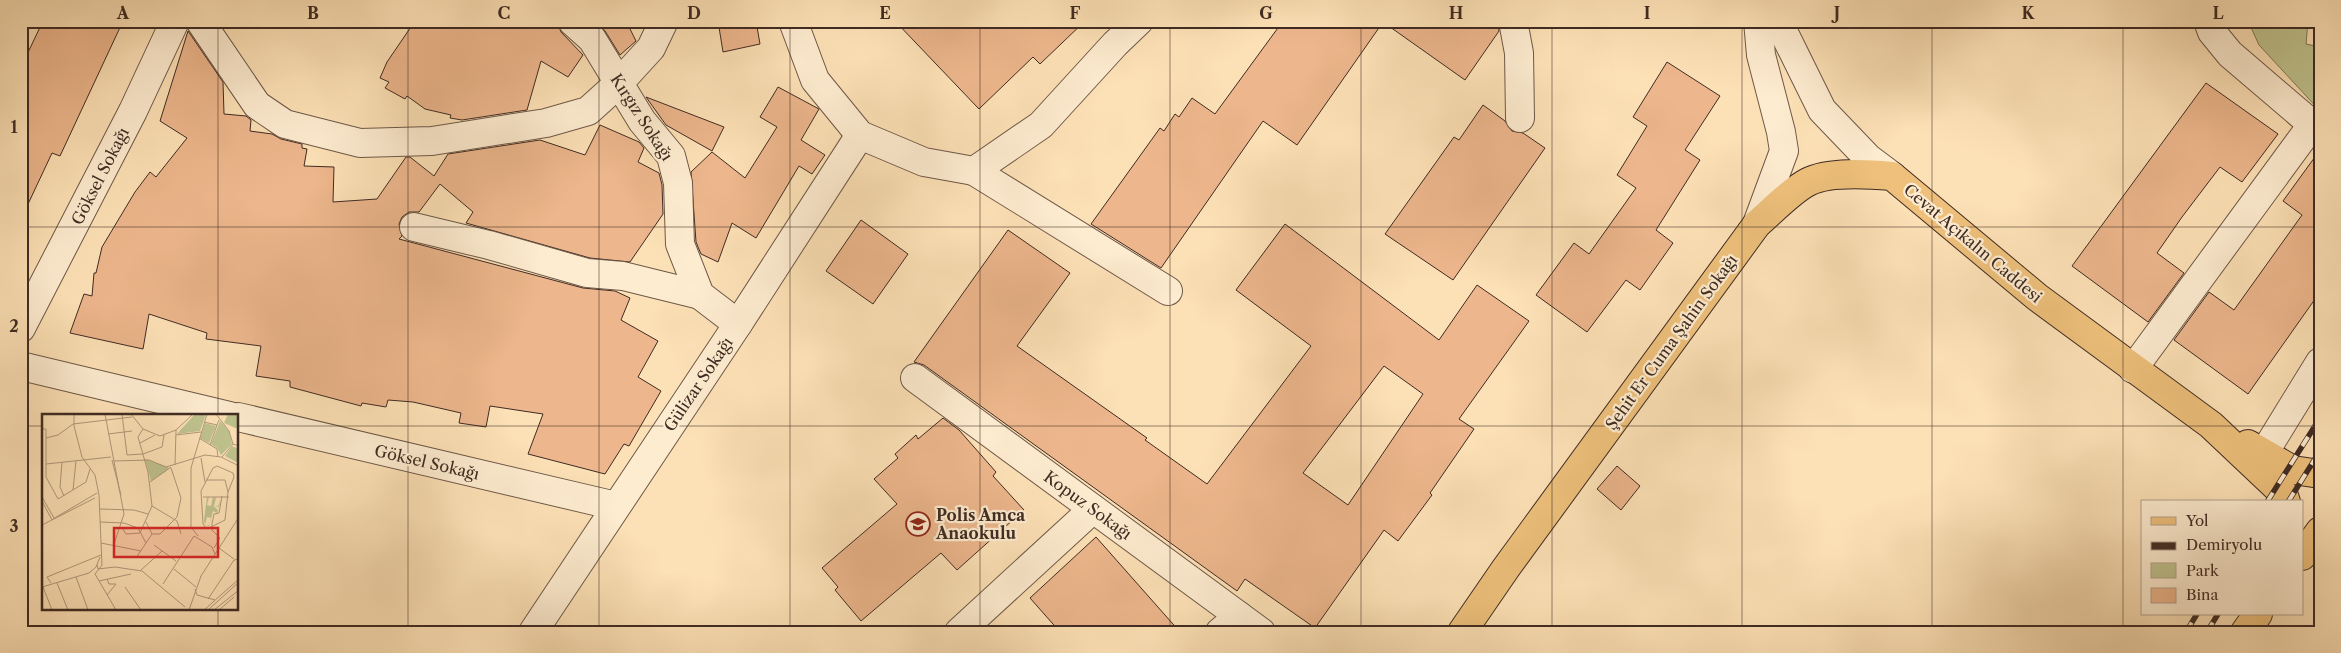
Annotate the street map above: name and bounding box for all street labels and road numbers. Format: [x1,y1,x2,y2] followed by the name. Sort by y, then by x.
[606,70,678,164] street label: Kırgız Sokağı
[67,124,133,228] street label: Göksel Sokağı
[1900,179,2046,307] street label: Cevat Açıkalın Caddesi
[1601,250,1741,434] street label: Şehit Er Cuma Şahin Sokağı
[659,333,737,435] street label: Gülizar Sokağı
[373,440,481,484] street label: Göksel Sokağı
[1040,466,1136,544] street label: Kopuz Sokağı

